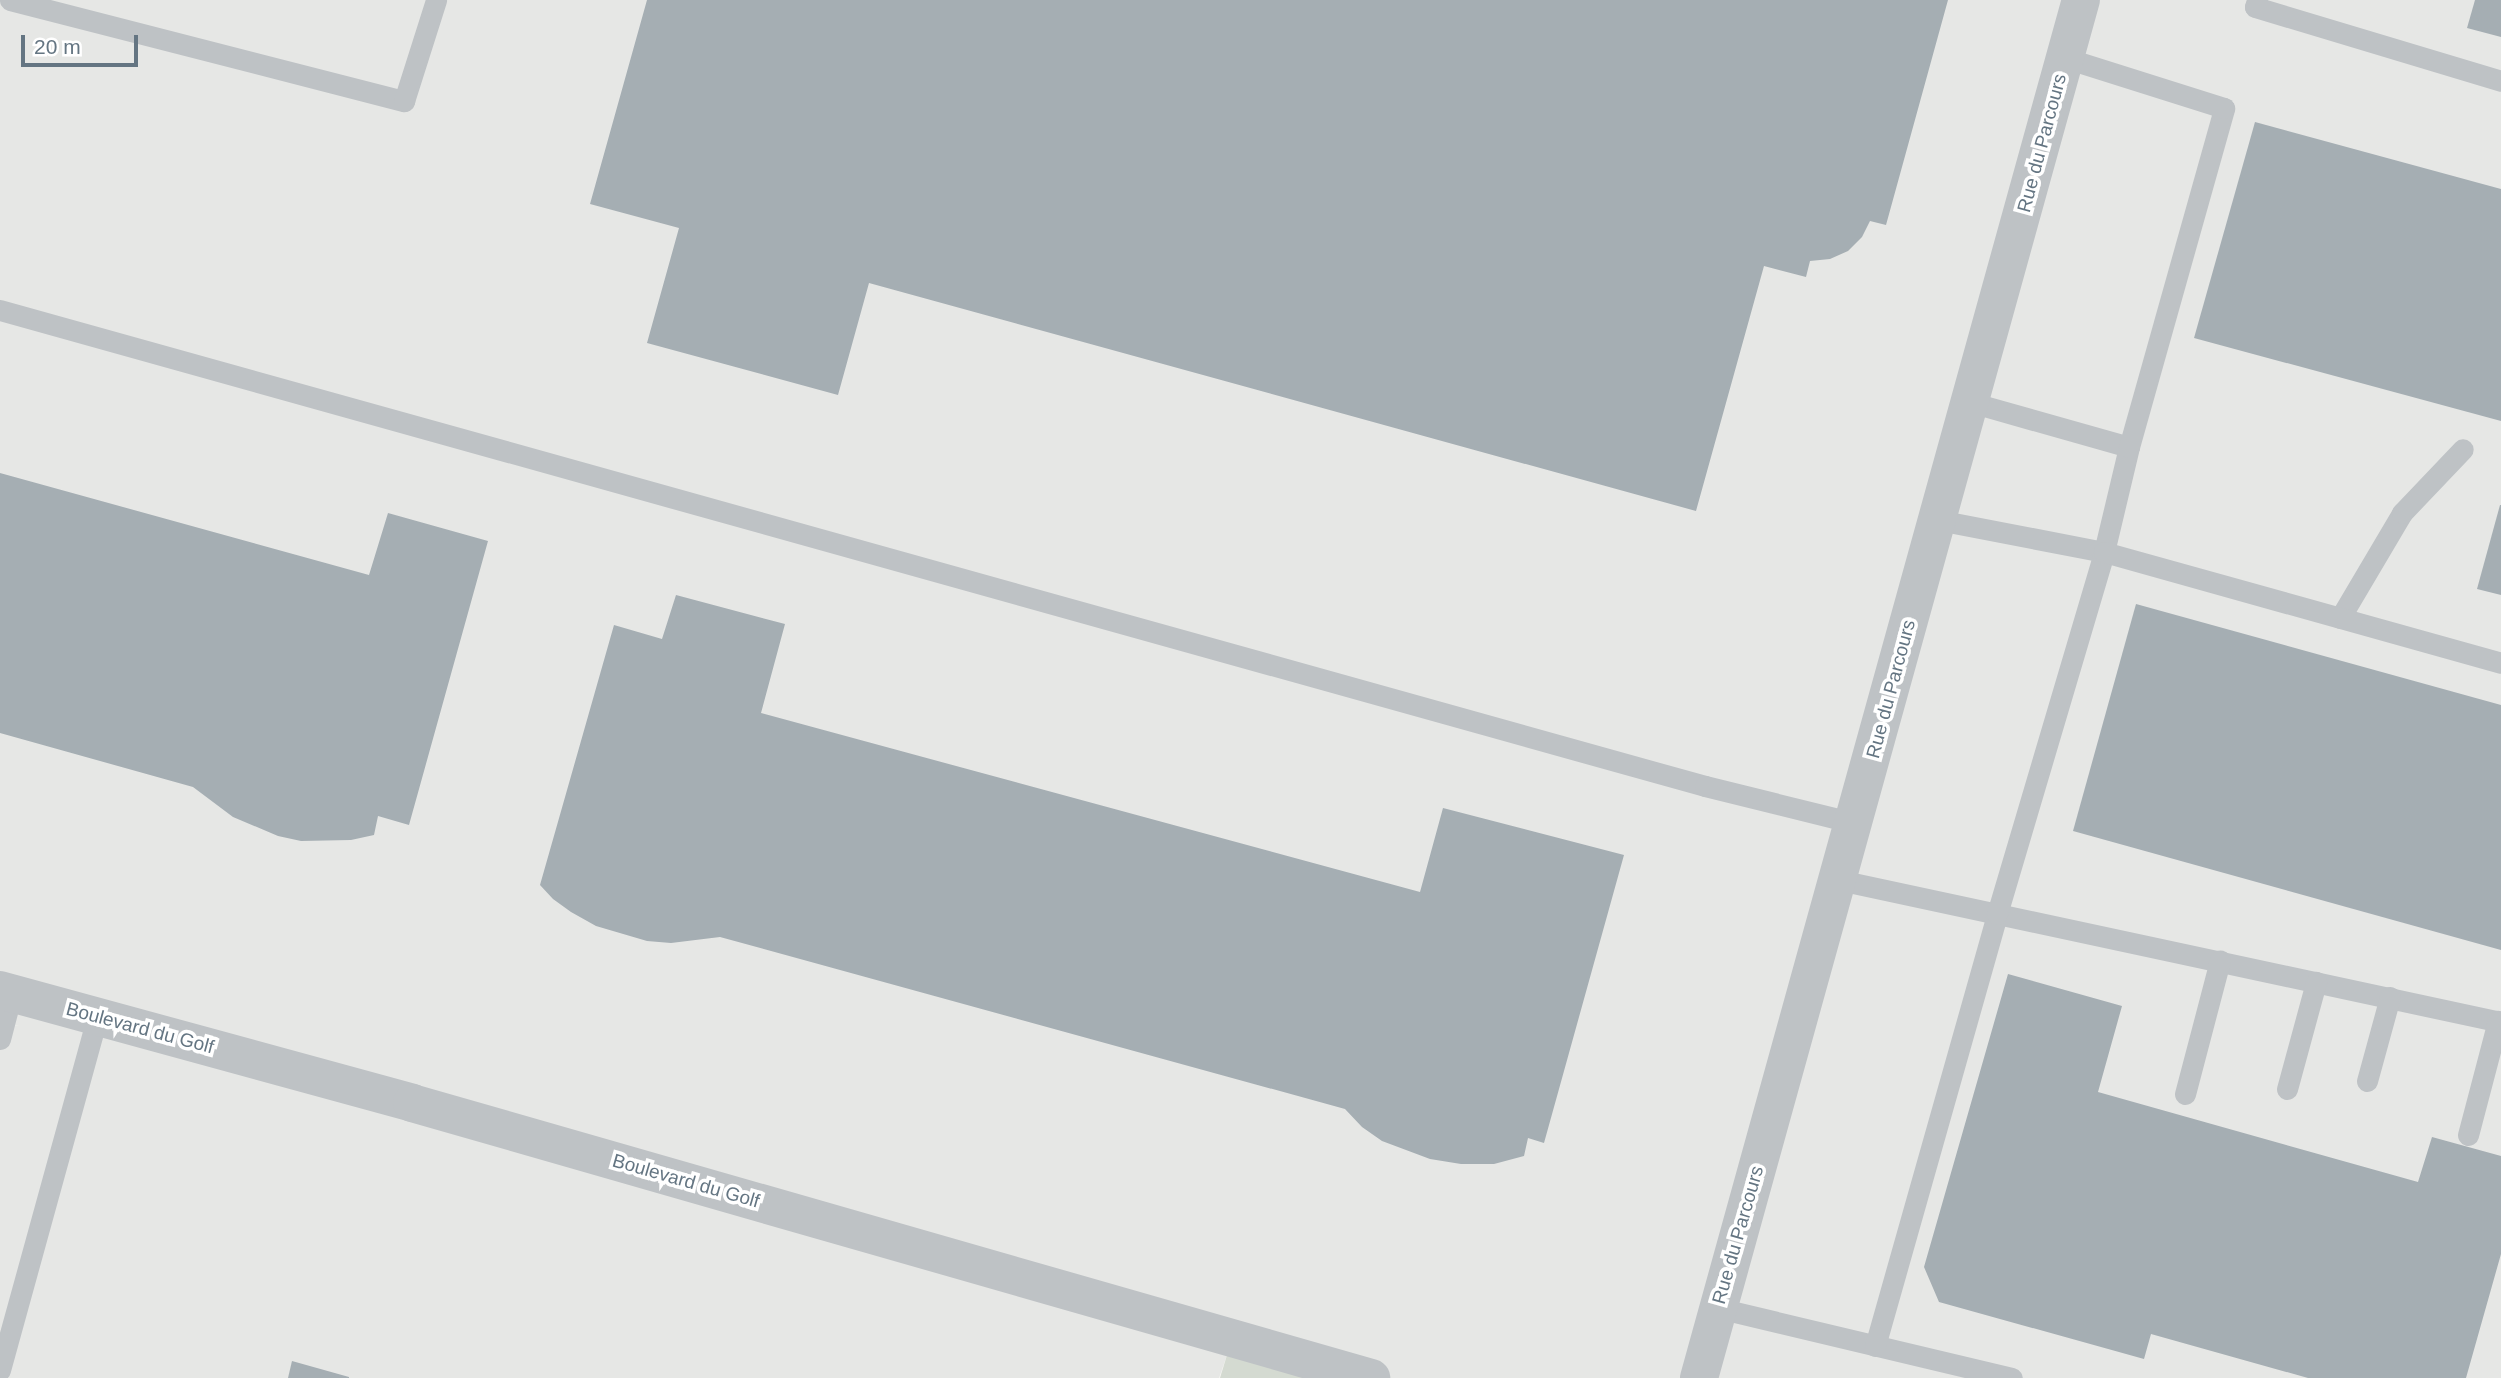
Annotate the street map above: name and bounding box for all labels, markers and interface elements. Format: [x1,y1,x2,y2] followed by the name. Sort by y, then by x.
[24,21,142,65] scale bar
[34,35,81,58] text: 20 m
[2013,71,2071,215] street label: Rue du Parcours
[1862,617,1920,761] street label: Rue du Parcours
[64,997,216,1059] street label: Boulevard du Golf
[610,1149,762,1213] street label: Boulevard du Golf
[1707,1163,1769,1307] street label: Rue du Parcours

